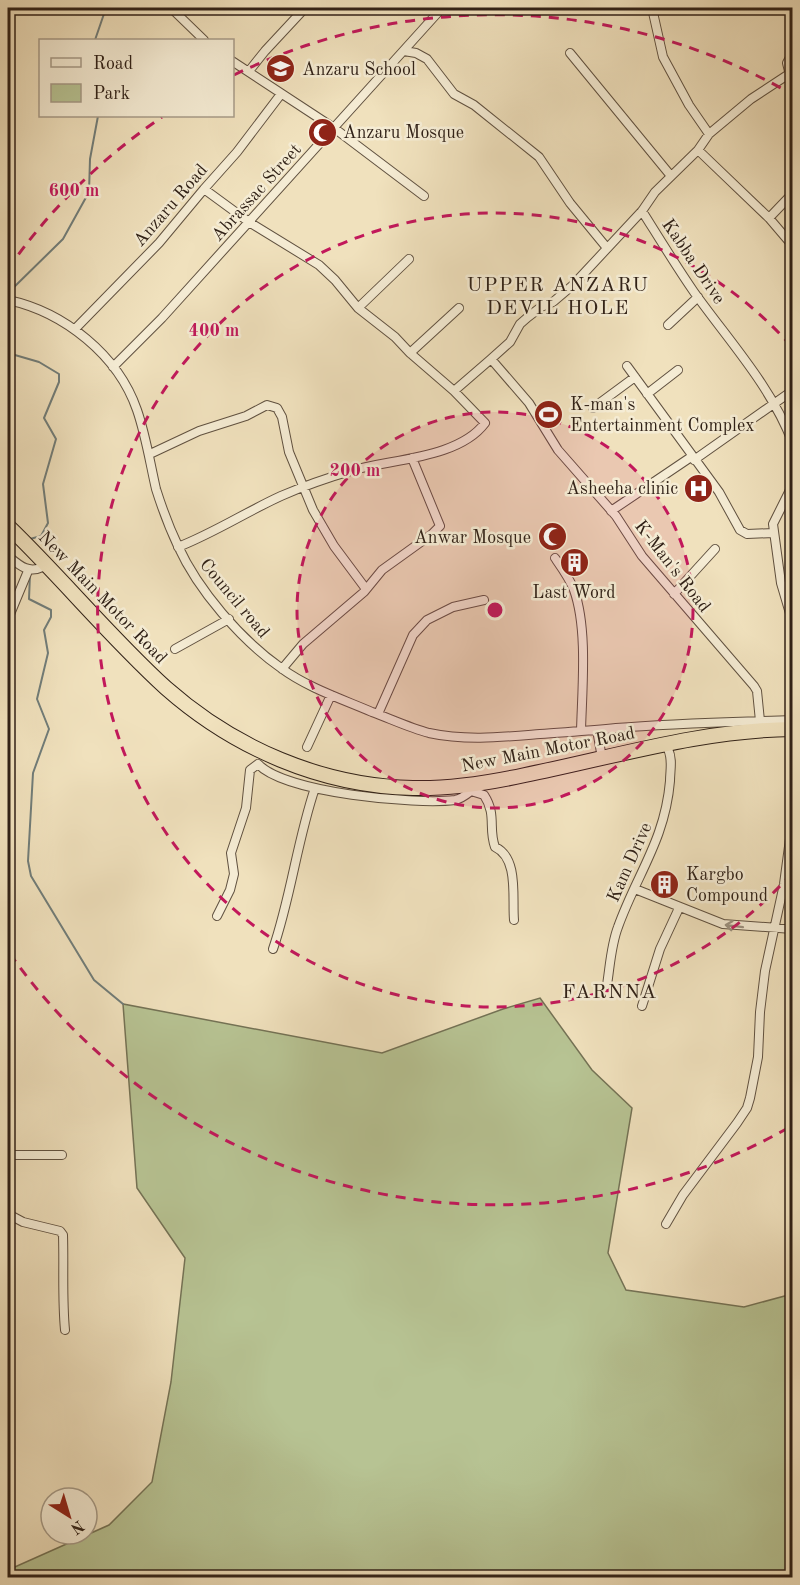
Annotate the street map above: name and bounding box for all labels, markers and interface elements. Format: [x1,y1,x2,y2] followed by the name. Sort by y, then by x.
[39,39,234,117] legend
[265,53,297,85] school or university icon: Anzaru School
[93,55,133,73] text: Road
[302,61,416,79] place label: Anzaru School
[93,85,130,103] text: Park
[306,116,338,148] mosque icon: Anzaru Mosque
[343,124,464,142] place label: Anzaru Mosque
[208,140,305,245] street label: Abrassac Street
[130,161,211,250] street label: Anzaru Road
[49,182,99,200] text: 600 m
[658,216,728,307] street label: Kabba Drive
[467,276,649,319] district label: UPPER ANZARU DEVIL HOLE
[189,322,239,340] text: 400 m
[570,396,755,435] place label: K-man's Entertainment Complex
[533,398,565,430] sports icon: K-man's Entertainment Complex
[330,462,380,480] text: 200 m
[683,472,715,504] hospital icon: Asheeha clinic
[566,480,678,498] place label: Asheeha clinic
[631,517,714,616] street label: K-Man's Road
[536,521,568,553] mosque icon: Anwar Mosque
[34,528,170,667] street label: New Main Motor Road
[414,529,531,547] place label: Anwar Mosque
[558,547,590,579] building icon: Last Word
[196,556,272,642] street label: Council road
[532,584,616,602] place label: Last Word
[485,600,505,620] centre of rings
[460,724,637,776] street label: New Main Motor Road
[604,820,655,905] street label: Kam Drive
[686,866,768,905] place label: Kargbo Compound
[649,868,681,900] building icon: Kargbo Compound
[725,920,745,931] one-way arrow
[562,983,658,1003] district label: FARNNA
[39,1486,99,1546] north arrow
[67,1516,87,1537] text: N

